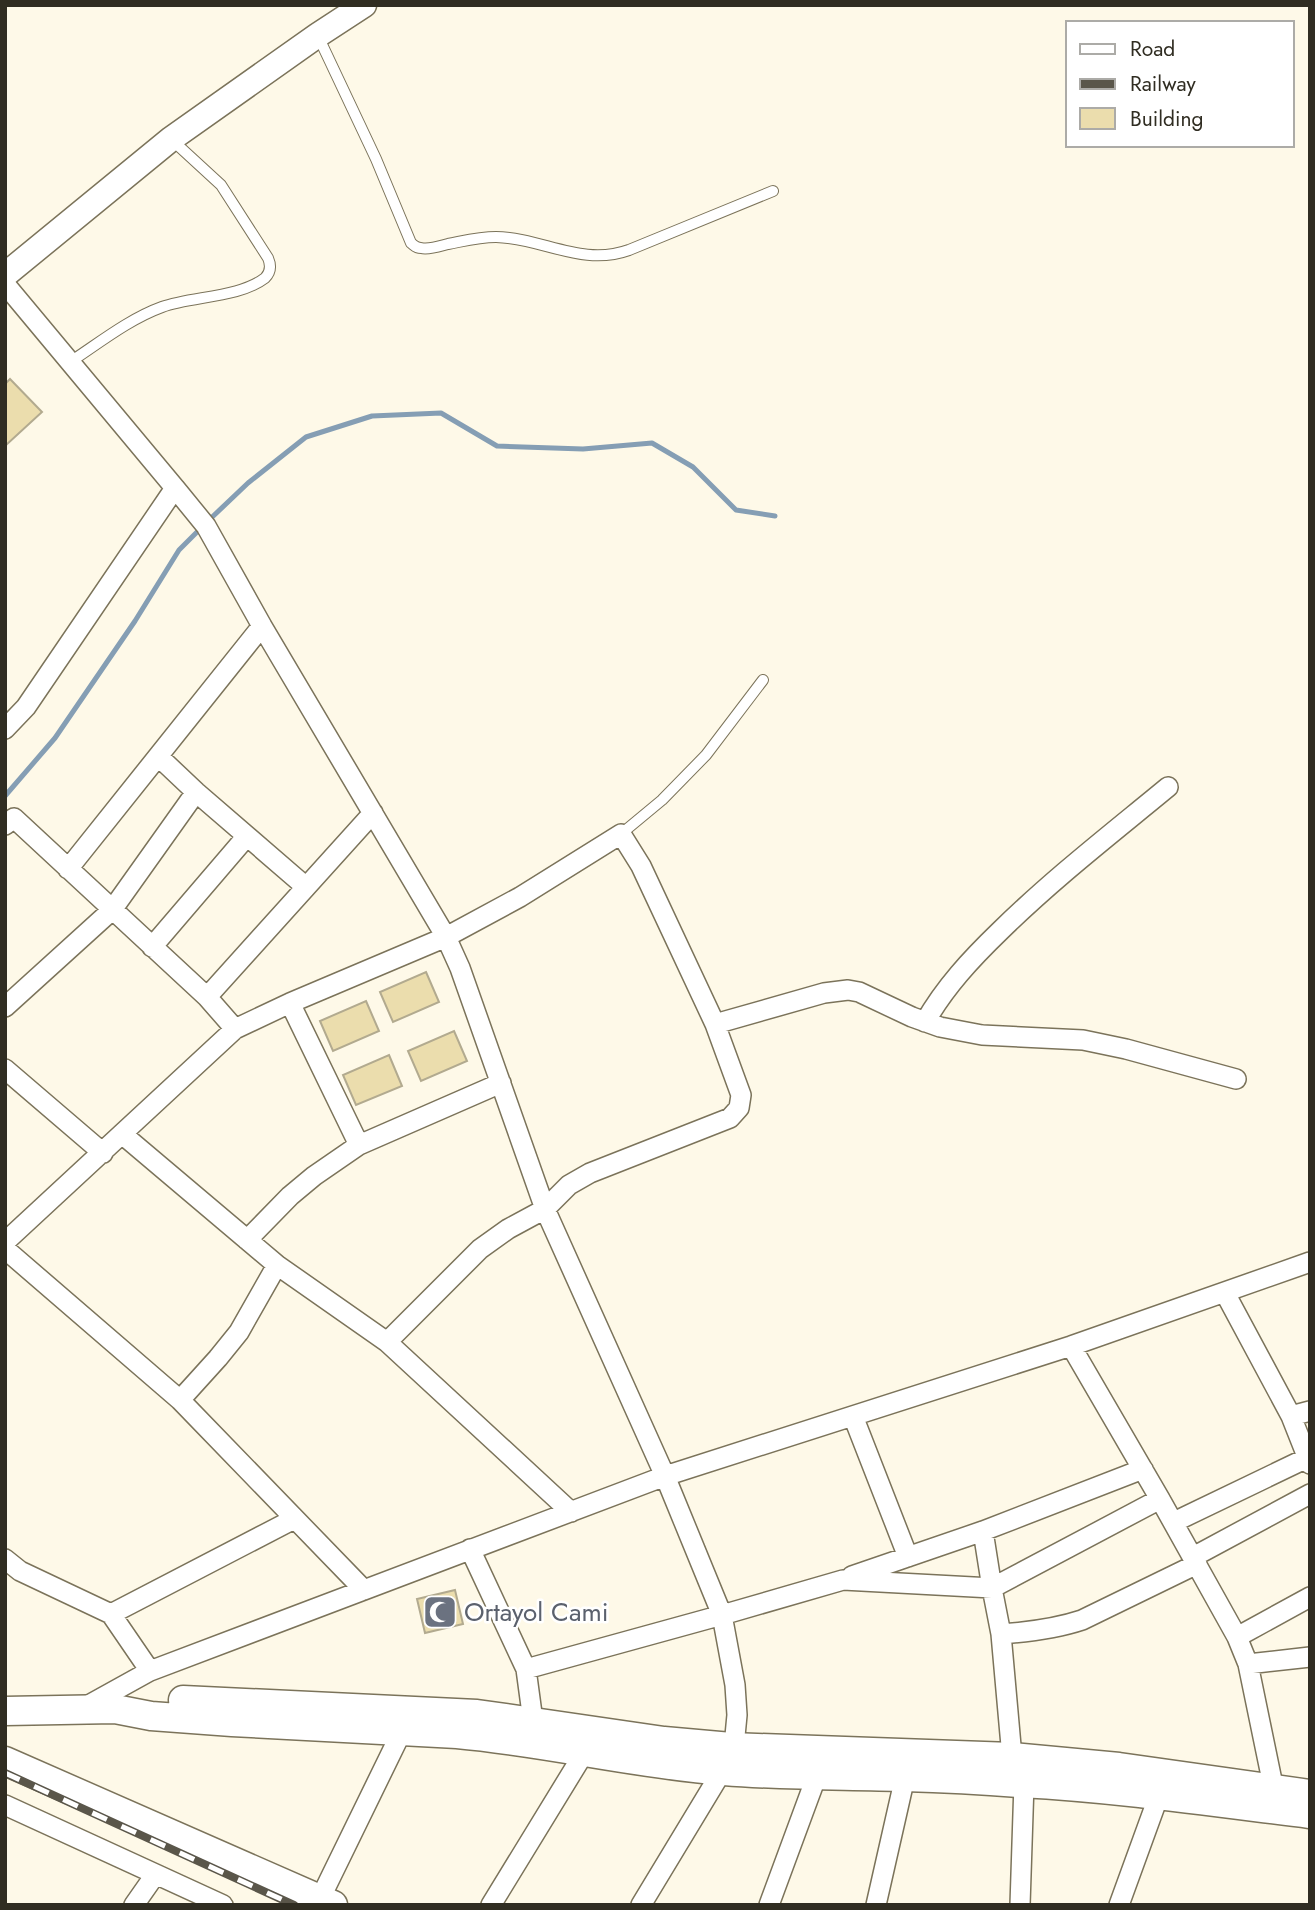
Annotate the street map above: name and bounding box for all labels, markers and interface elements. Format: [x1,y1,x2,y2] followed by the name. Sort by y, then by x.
[1066,21,1294,147] legend
[1130,34,1175,64] text: Road
[1130,69,1196,99] text: Railway
[1130,104,1203,134] text: Building
[421,1593,459,1631] mosque icon: Ortayol Cami
[464,1593,608,1631] place label: Ortayol Cami

